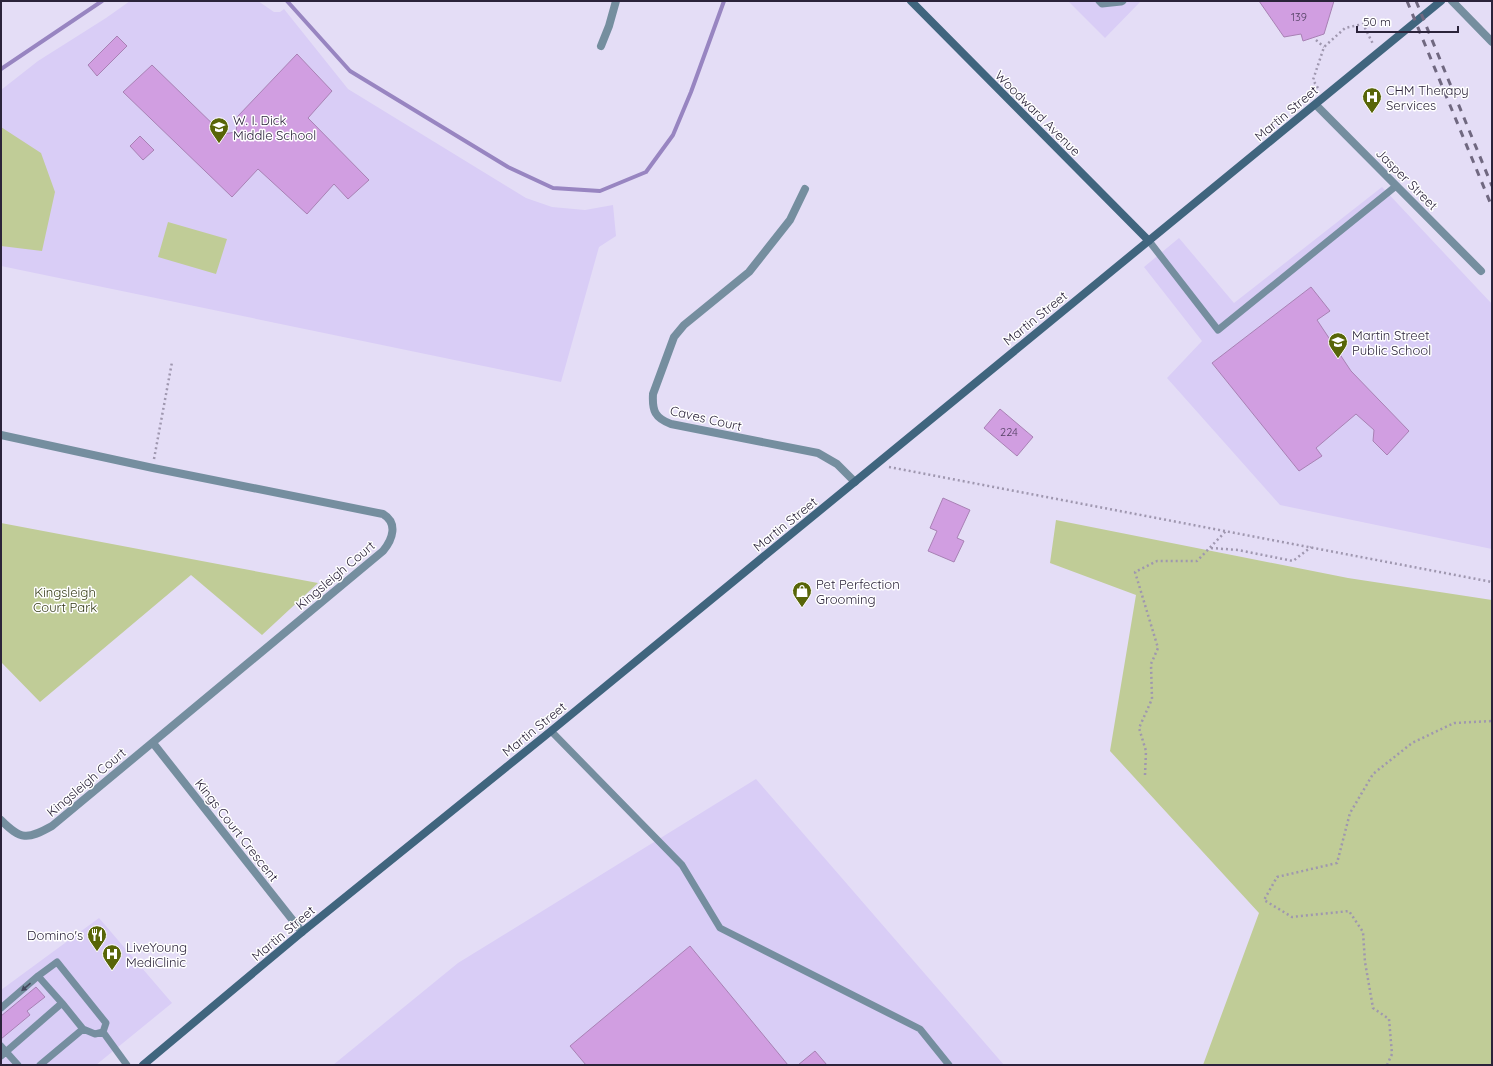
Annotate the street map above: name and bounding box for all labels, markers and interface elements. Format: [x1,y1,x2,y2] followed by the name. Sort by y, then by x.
[1357,8,1458,34] scale bar
[1291,10,1307,24] house number: 139
[1363,14,1391,29] text: 50 m
[992,67,1084,159] street label: Woodward Avenue
[1251,82,1321,144] street label: Martin Street
[1386,82,1469,113] place label: CHM Therapy Services
[1361,86,1383,114] hospital icon: CHM Therapy Services
[233,112,316,143] place label: W. I. Dick Middle School
[208,116,230,144] school or university icon: W. I. Dick Middle School
[1373,145,1441,213] street label: Jasper Street
[1000,287,1070,349] street label: Martin Street
[1352,327,1431,358] place label: Martin Street Public School
[1327,331,1349,359] school or university icon: Martin Street Public School
[669,402,743,434] street label: Caves Court
[1000,425,1018,439] house number: 224
[750,493,820,555] street label: Martin Street
[292,537,378,613] street label: Kingsleigh Court
[816,576,900,607] place label: Pet Perfection Grooming
[791,580,813,608] shop icon: Pet Perfection Grooming
[33,584,97,615] park label: Kingsleigh Court Park
[499,698,569,760] street label: Martin Street
[43,744,129,820] street label: Kingsleigh Court
[192,775,282,885] street label: Kings Court Crescent
[248,902,318,964] street label: Martin Street
[86,924,108,952] restaurant icon: Domino's
[27,927,83,943] place label: Domino's
[126,939,187,970] place label: LiveYoung MediClinic
[101,943,123,971] hospital icon: LiveYoung MediClinic
[21,982,30,991] one-way arrow

